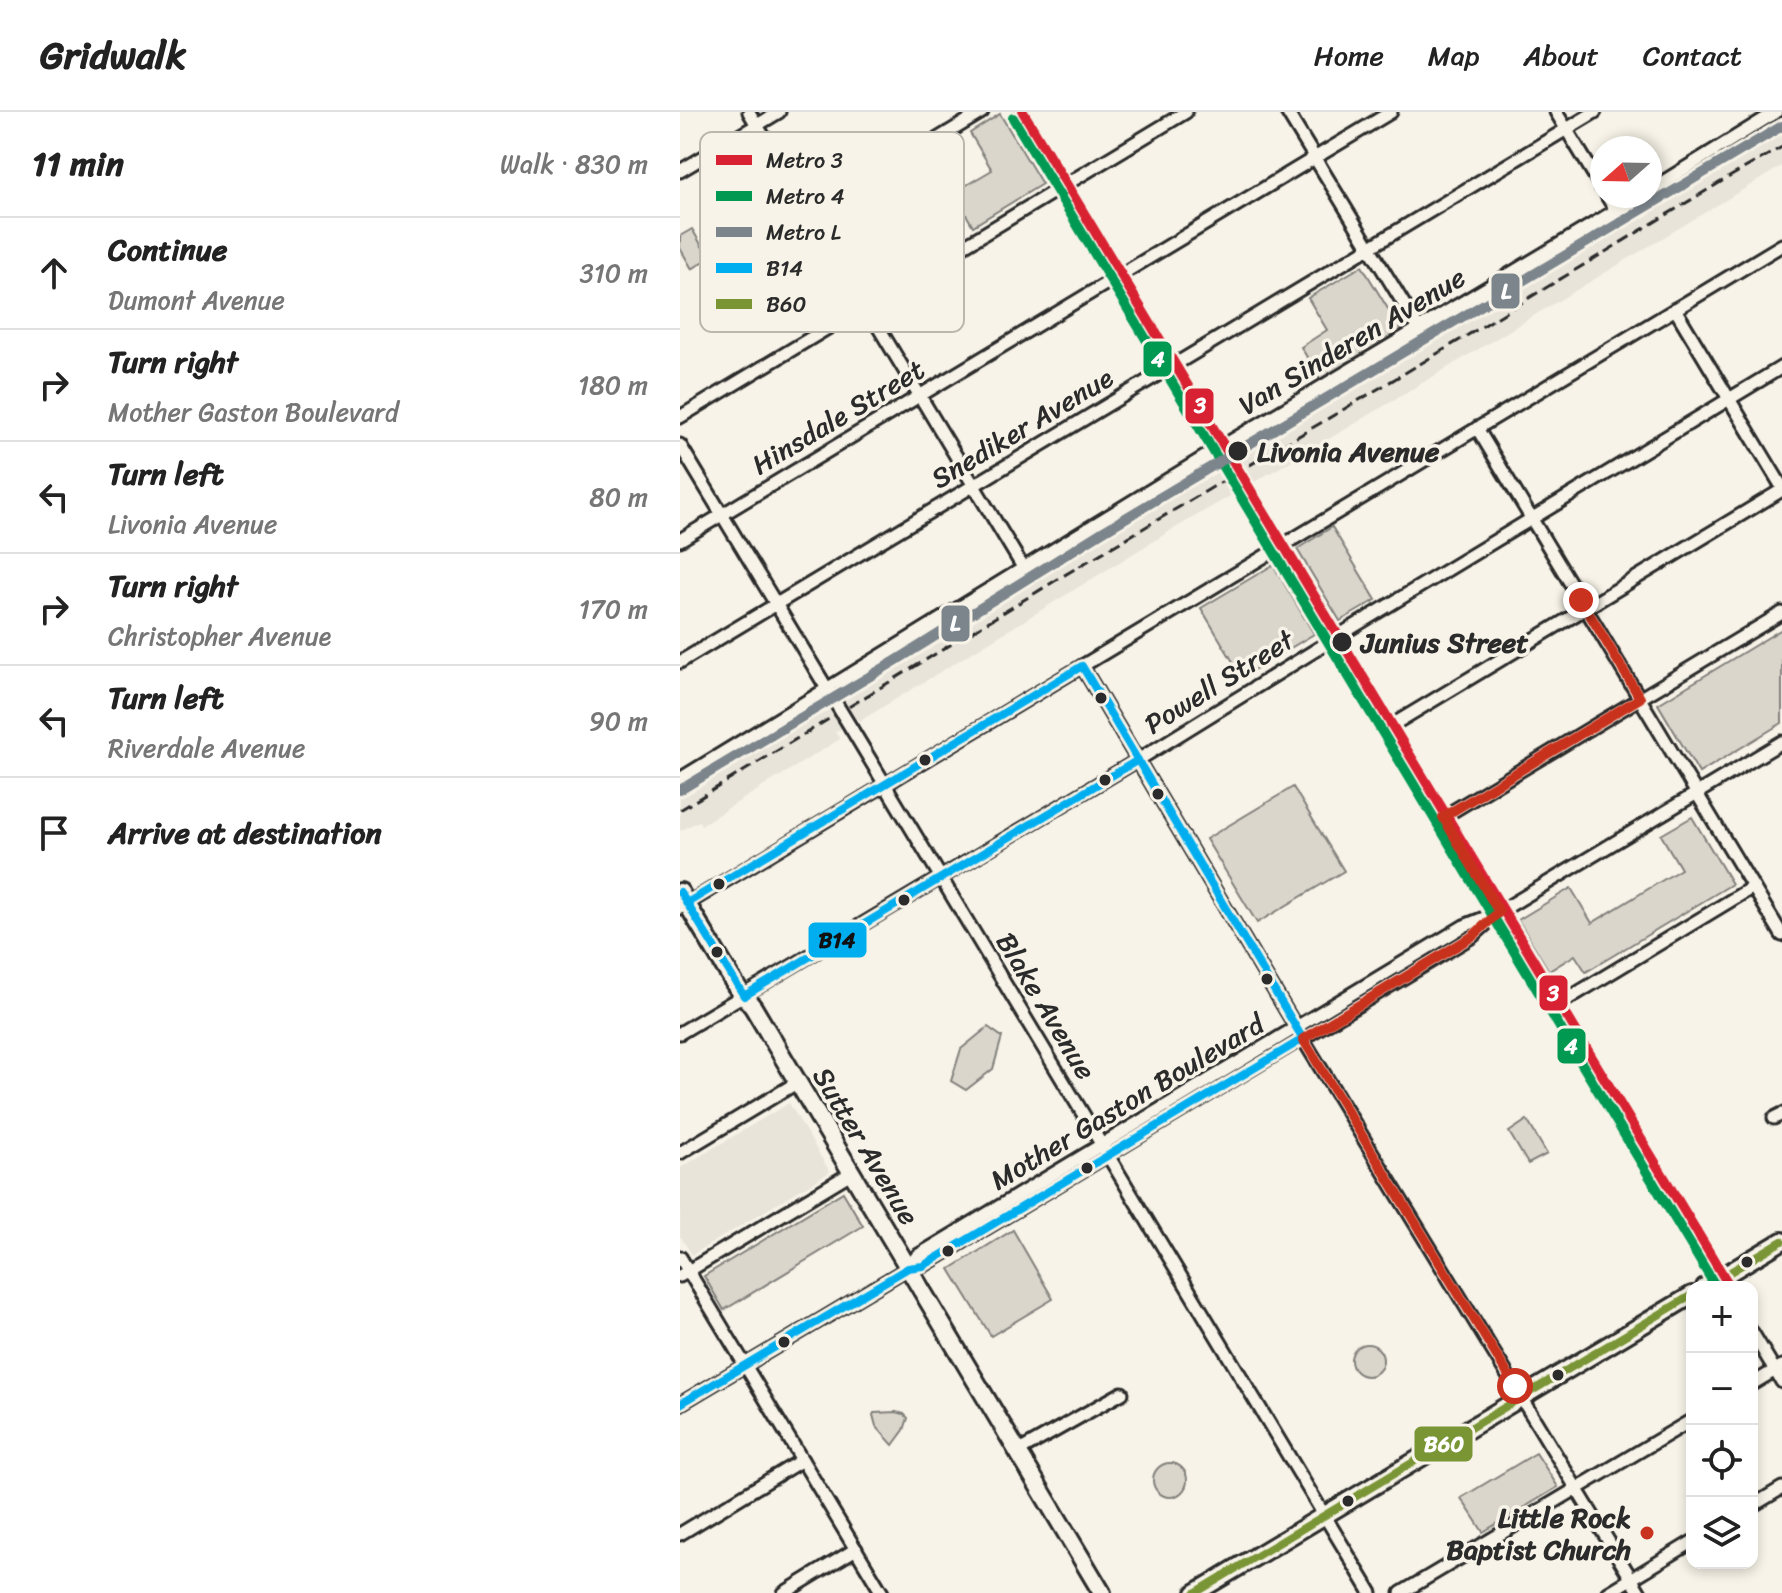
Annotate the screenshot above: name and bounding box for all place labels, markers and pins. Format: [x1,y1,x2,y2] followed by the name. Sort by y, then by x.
[1257,427,1440,476] place label: Livonia Avenue
[1226,439,1250,463] marker: Livonia Avenue
[1359,618,1529,667] place label: Junius Street
[1330,630,1354,654] marker: Junius Street
[1093,690,1109,706] unlabelled marker
[917,752,933,768] unlabelled marker
[1097,772,1113,788] unlabelled marker
[1150,786,1166,802] unlabelled marker
[711,876,727,892] unlabelled marker
[896,892,912,908] unlabelled marker
[709,944,725,960] unlabelled marker
[1259,971,1275,987] unlabelled marker
[1079,1160,1095,1176] unlabelled marker
[940,1243,956,1259] unlabelled marker
[1739,1254,1755,1270] unlabelled marker
[776,1334,792,1350] unlabelled marker
[1550,1367,1566,1383] unlabelled marker
[1340,1493,1356,1509] unlabelled marker
[1446,1493,1631,1574] place label: Little Rock Baptist Church
[1638,1524,1656,1542] marker: Little Rock Baptist Church

